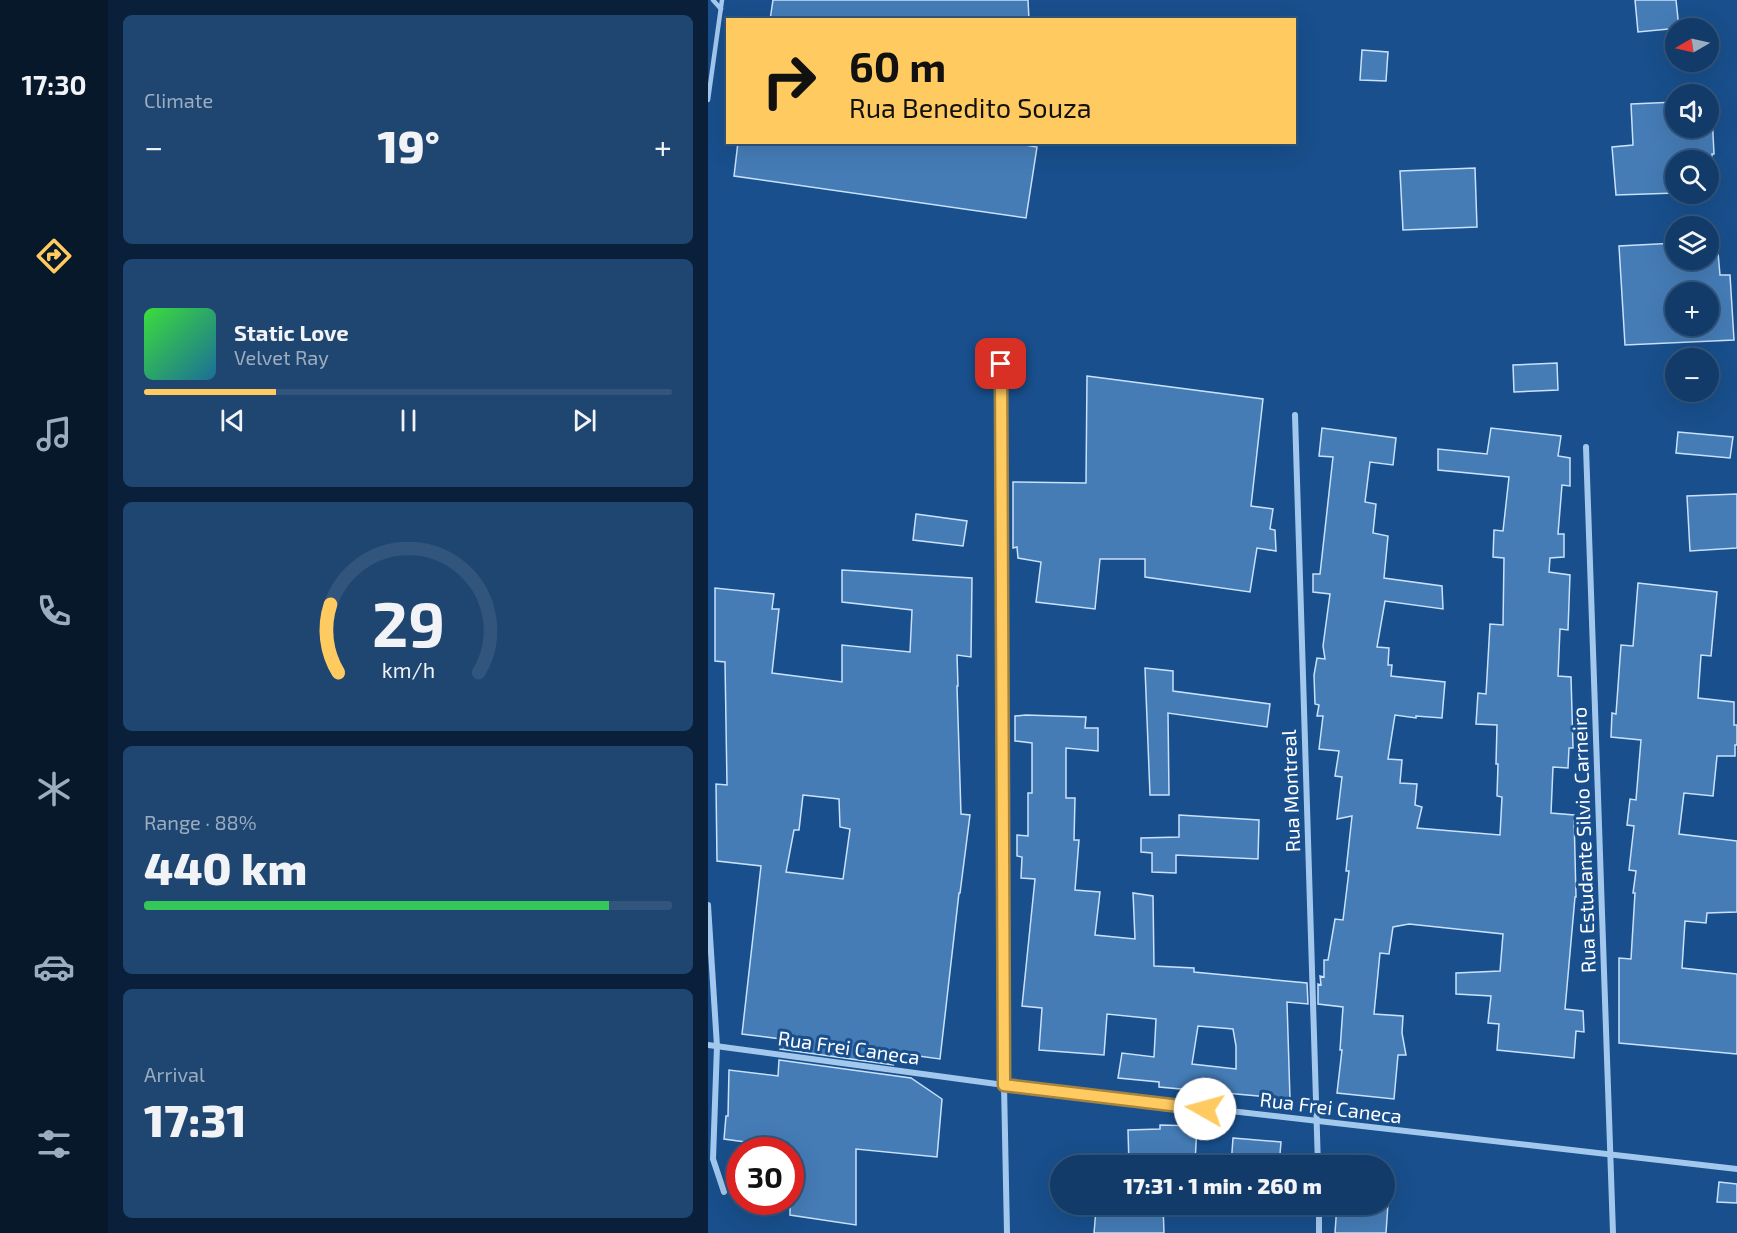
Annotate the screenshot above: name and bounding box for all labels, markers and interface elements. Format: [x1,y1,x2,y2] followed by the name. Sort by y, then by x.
[1665,18,1719,72] north arrow
[1665,18,1719,402] map controls
[849,40,946,90] text: 60 m
[750,42,828,120] icon: right
[21,68,87,100] text: 17:30
[1665,84,1719,138] button: sound
[144,88,213,112] text: Climate
[849,91,1092,123] text: Rua Benedito Souza
[377,118,440,172] text: 19°
[144,126,163,166] text: −
[654,126,672,166] text: +
[1665,150,1719,204] button: search
[1665,216,1719,270] button: layers
[33,235,75,277] icon: directions
[1665,282,1719,336] button: +
[234,319,349,345] text: Static Love
[975,338,1026,389] pin
[234,345,329,369] text: Velvet Ray
[984,347,1017,380] icon: arrive
[1665,348,1719,402] button: −
[216,404,249,437] icon: previous
[392,404,425,437] icon: pause
[568,404,601,437] icon: next
[33,413,75,455] icon: music
[371,586,445,661] text: 29
[33,590,75,632] icon: phone
[381,658,435,683] text: km/h
[1566,706,1600,974] street label: Rua Estudante Silvio Carneiro
[1276,729,1304,853] street label: Rua Montreal
[33,768,75,810] icon: climate
[144,810,257,834] text: Range · 88%
[144,840,307,894] text: 440 km
[33,946,75,988] icon: car
[776,1025,922,1069] street label: Rua Frei Caneca
[144,1062,205,1086] text: Arrival
[1173,1077,1237,1141] position arrow
[1259,1086,1403,1128] street label: Rua Frei Caneca
[144,1092,247,1146] text: 17:31
[33,1123,75,1165] icon: filters
[726,1137,804,1215] speed limit sign: 30
[1123,1172,1322,1198] text: 17:31 · 1 min · 260 m

